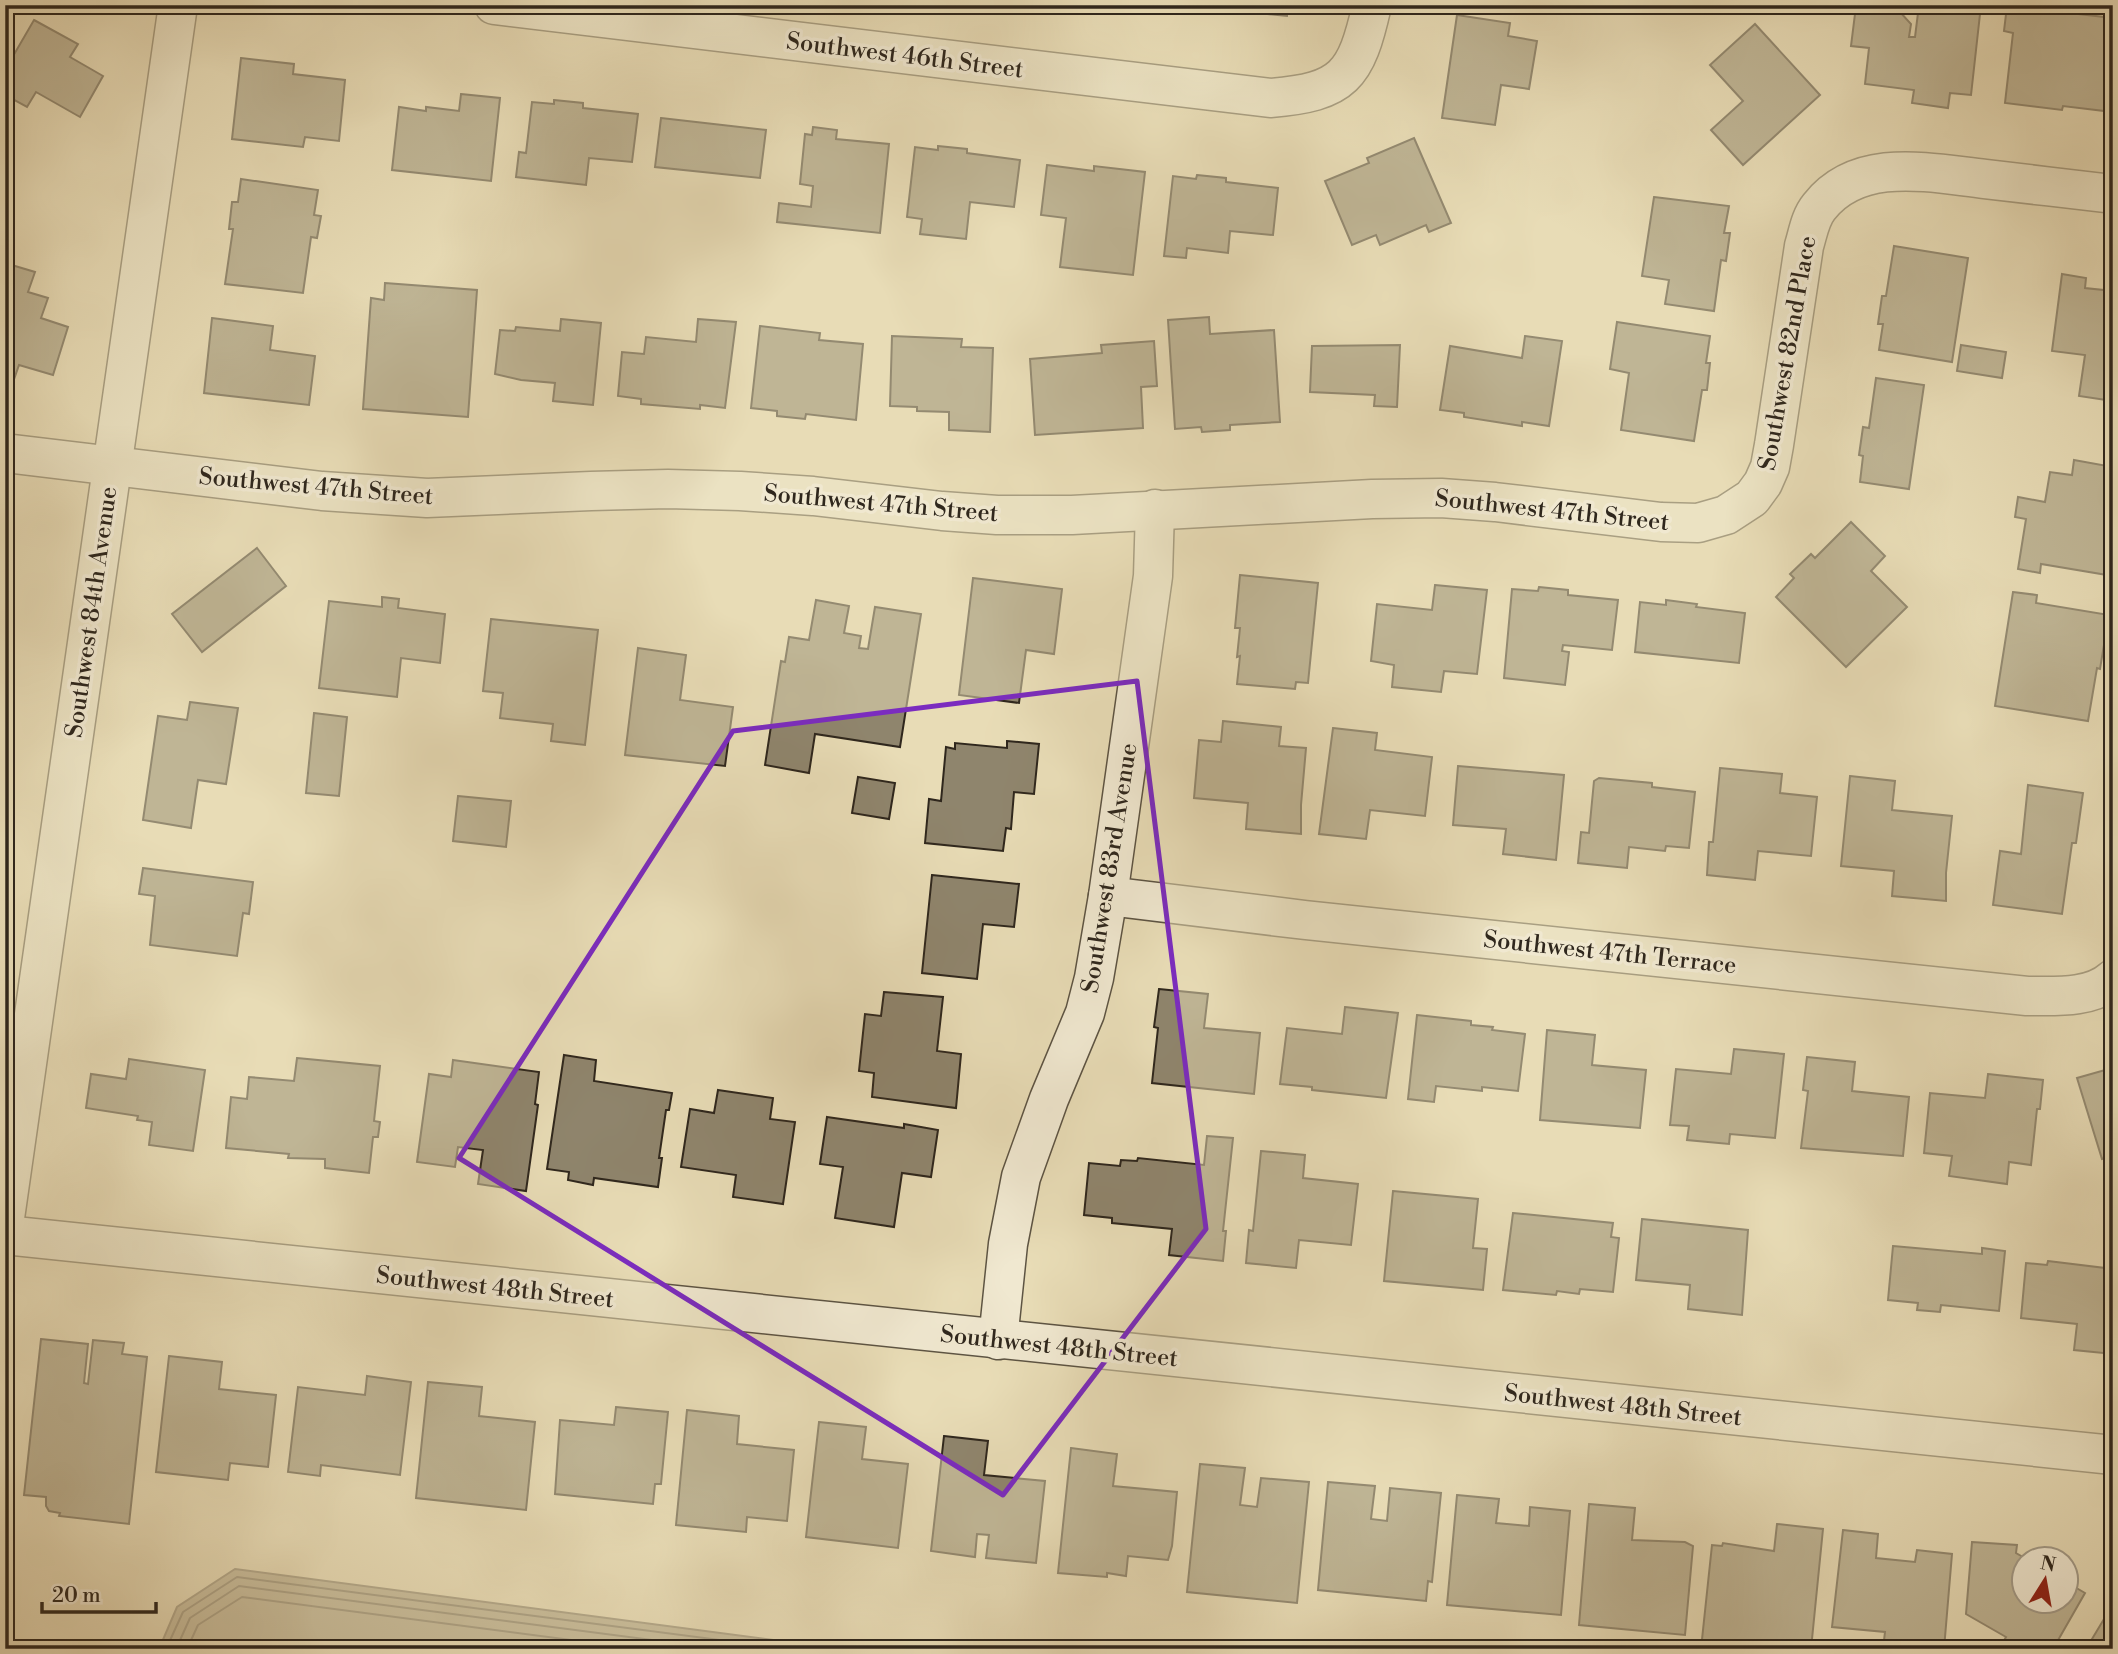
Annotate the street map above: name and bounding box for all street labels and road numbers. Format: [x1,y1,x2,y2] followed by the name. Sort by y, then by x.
[785,27,1026,85] street label: Southwest 46th Street
[1753,233,1823,473] street label: Southwest 82nd Place
[197,462,435,512] street label: Southwest 47th Street
[762,479,1000,529] street label: Southwest 47th Street
[1433,484,1671,538] street label: Southwest 47th Street
[60,485,124,740] street label: Southwest 84th Avenue
[1075,741,1145,995] street label: Southwest 83rd Avenue
[1482,925,1738,981] street label: Southwest 47th Terrace
[375,1261,616,1315] street label: Southwest 48th Street
[939,1320,1180,1374] street label: Southwest 48th Street
[1503,1379,1744,1433] street label: Southwest 48th Street

